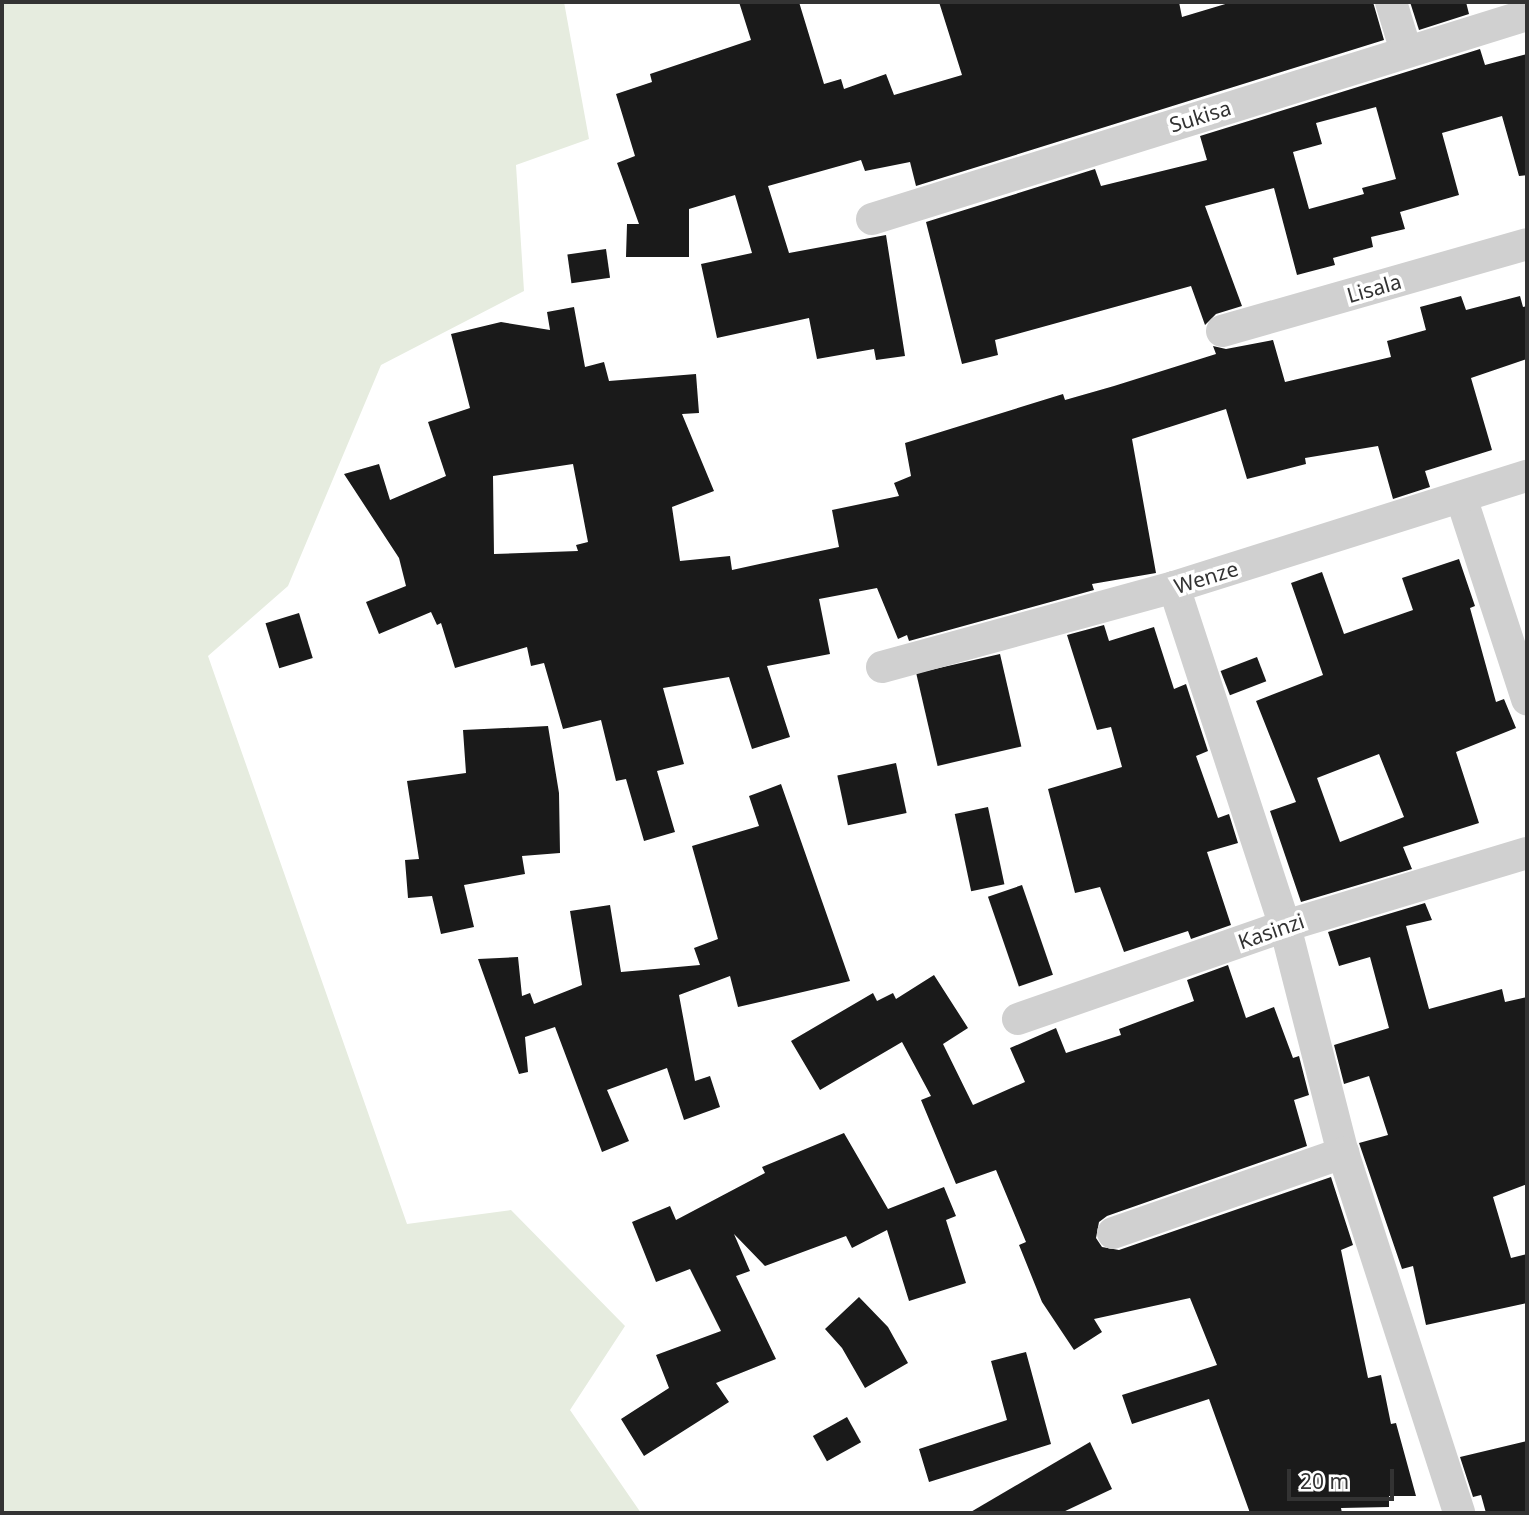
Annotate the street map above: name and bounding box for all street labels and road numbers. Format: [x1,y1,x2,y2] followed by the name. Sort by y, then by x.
[1166,95,1234,137] street label: Sukisa
[1344,268,1404,308] street label: Lisala
[1171,555,1241,599] street label: Wenze
[1235,908,1307,954] street label: Kasinzi

